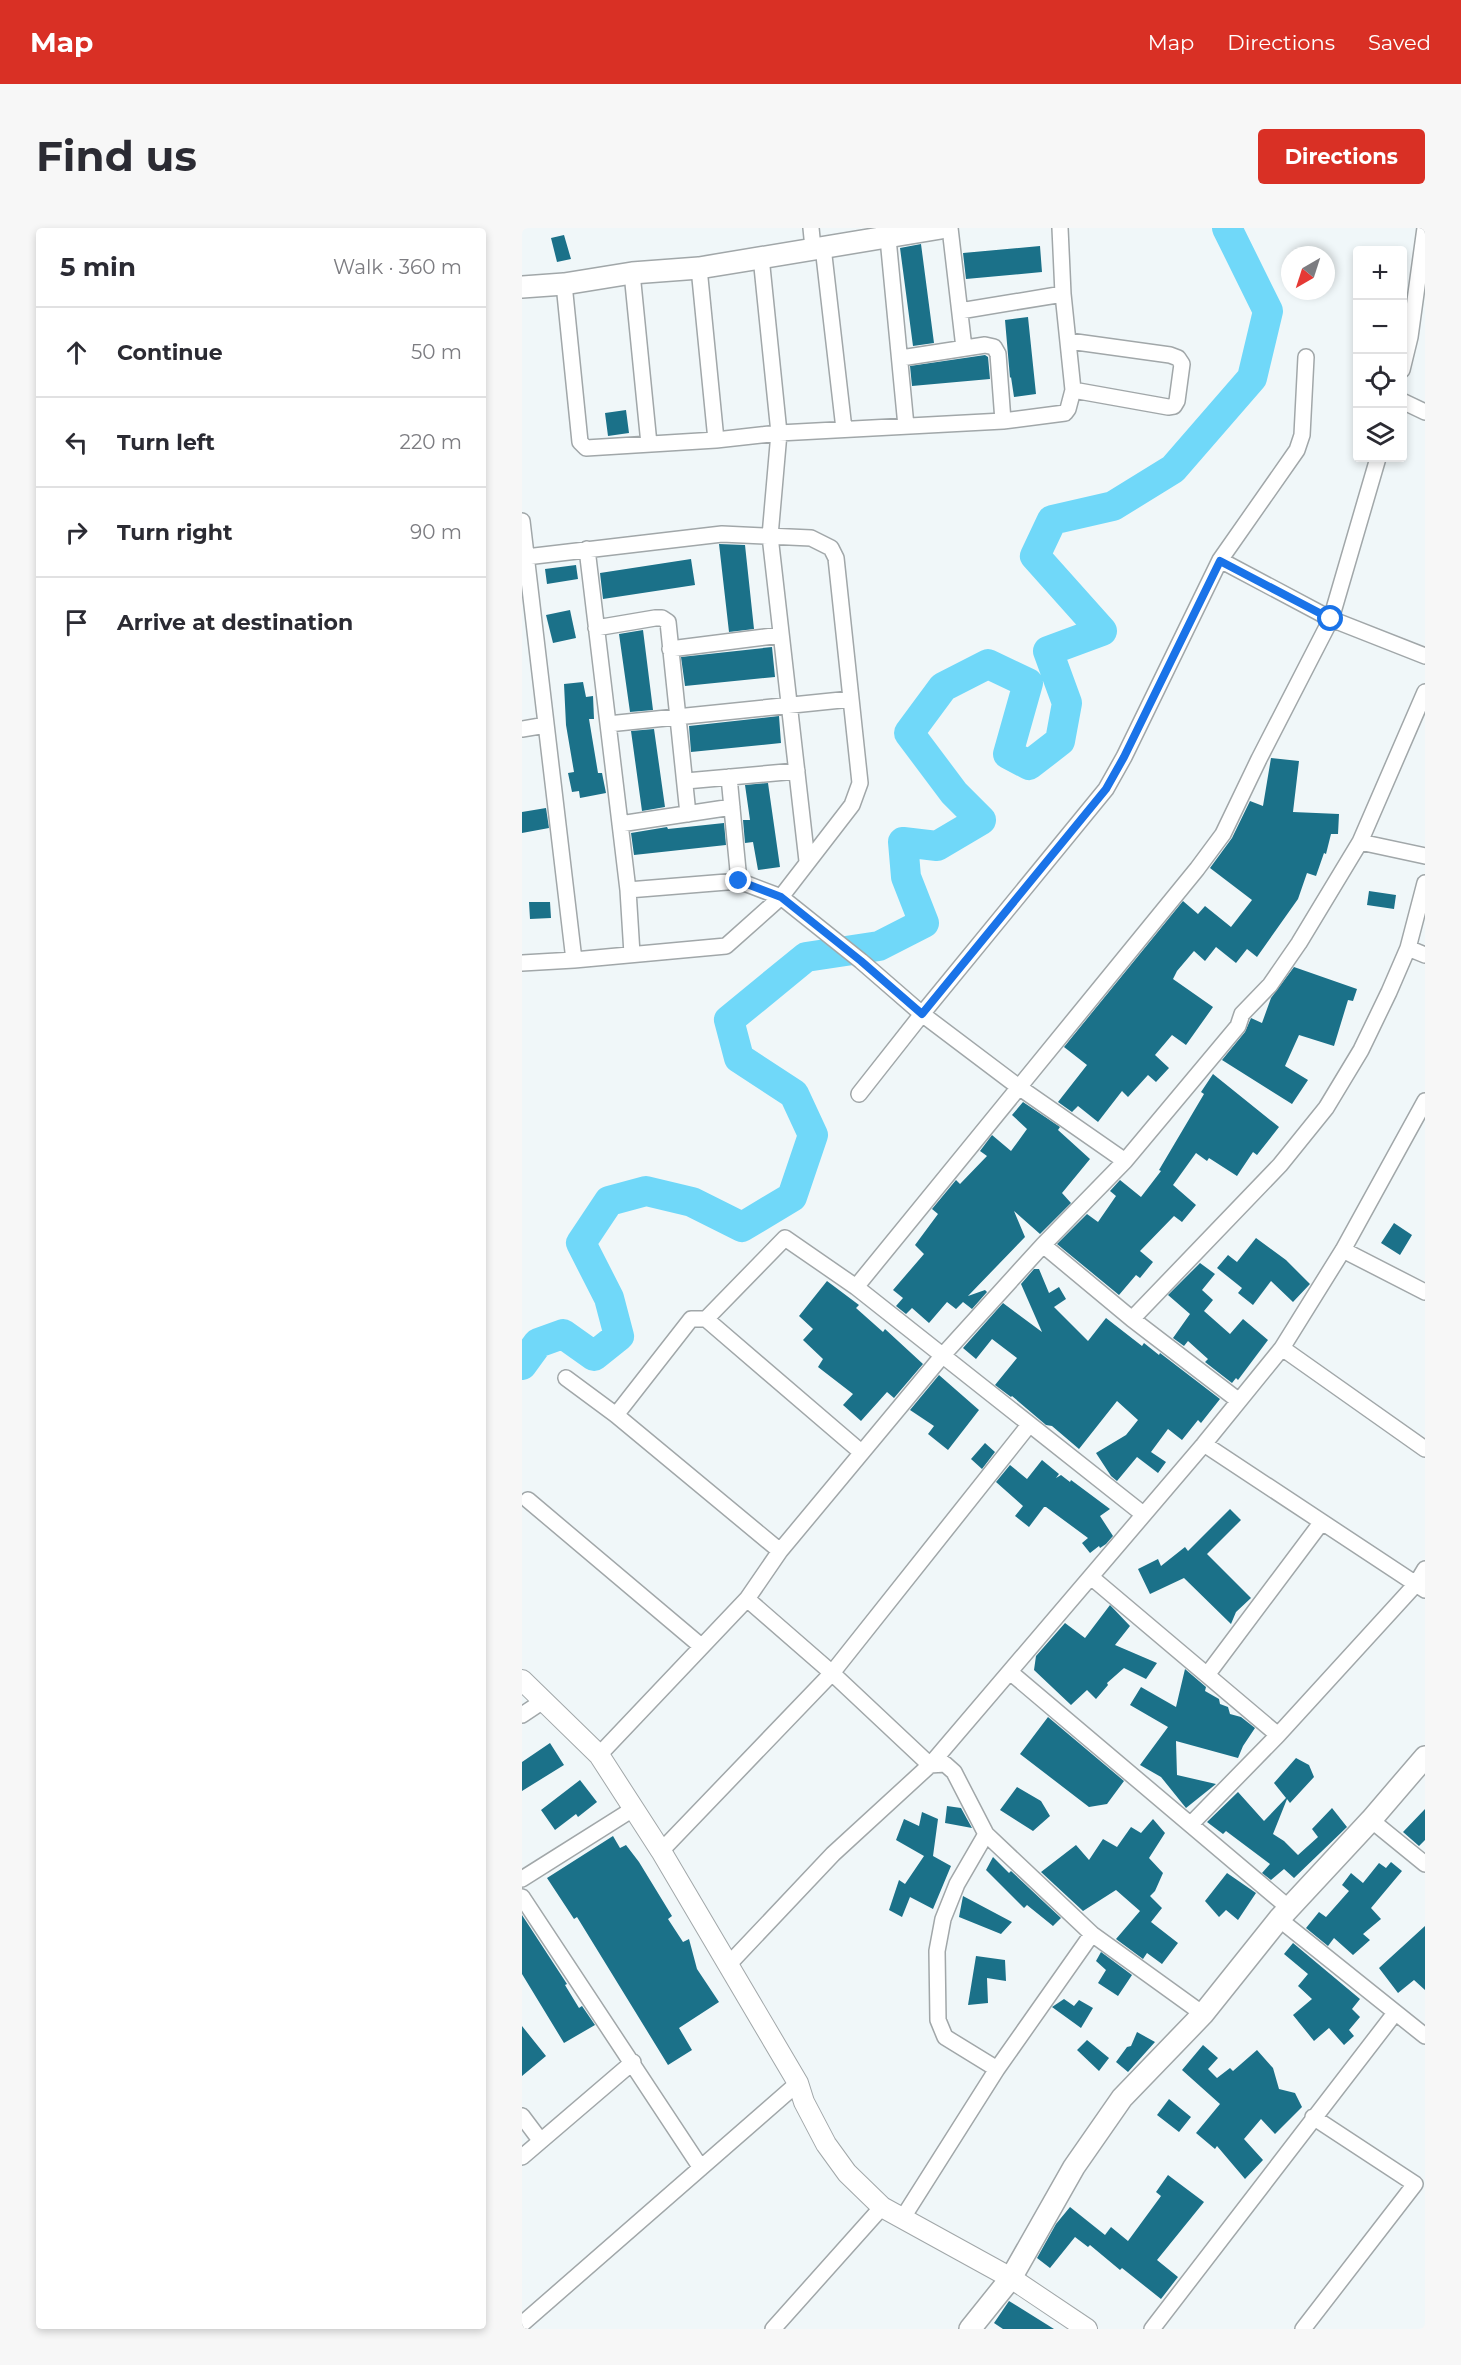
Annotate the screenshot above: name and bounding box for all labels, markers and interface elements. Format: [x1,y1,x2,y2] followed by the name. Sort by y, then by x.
[30,25,93,59] text: Map
[1148,30,1194,55] text: Map
[1227,30,1335,55] text: Directions
[1368,30,1431,55] text: Saved
[1258,129,1425,184] button: Directions
[36,130,197,182] text: Find us
[1281,246,1335,300] north arrow
[1353,246,1407,462] map controls
[1353,246,1407,300] button: +
[60,251,136,283] text: 5 min
[333,255,462,279] text: Walk · 360 m
[1353,300,1407,354] button: −
[60,336,93,369] icon: ahead
[117,339,223,366] text: Continue
[411,340,462,364] text: 50 m
[1353,354,1407,408] button: locate
[1353,408,1407,462] button: layers
[60,426,93,459] icon: left
[117,429,215,456] text: Turn left
[400,430,462,454] text: 220 m
[60,516,93,549] icon: right
[117,519,232,546] text: Turn right
[410,520,462,544] text: 90 m
[1317,605,1343,631] route start
[60,606,93,639] icon: arrive
[117,609,353,636] text: Arrive at destination
[725,867,751,893] route end

